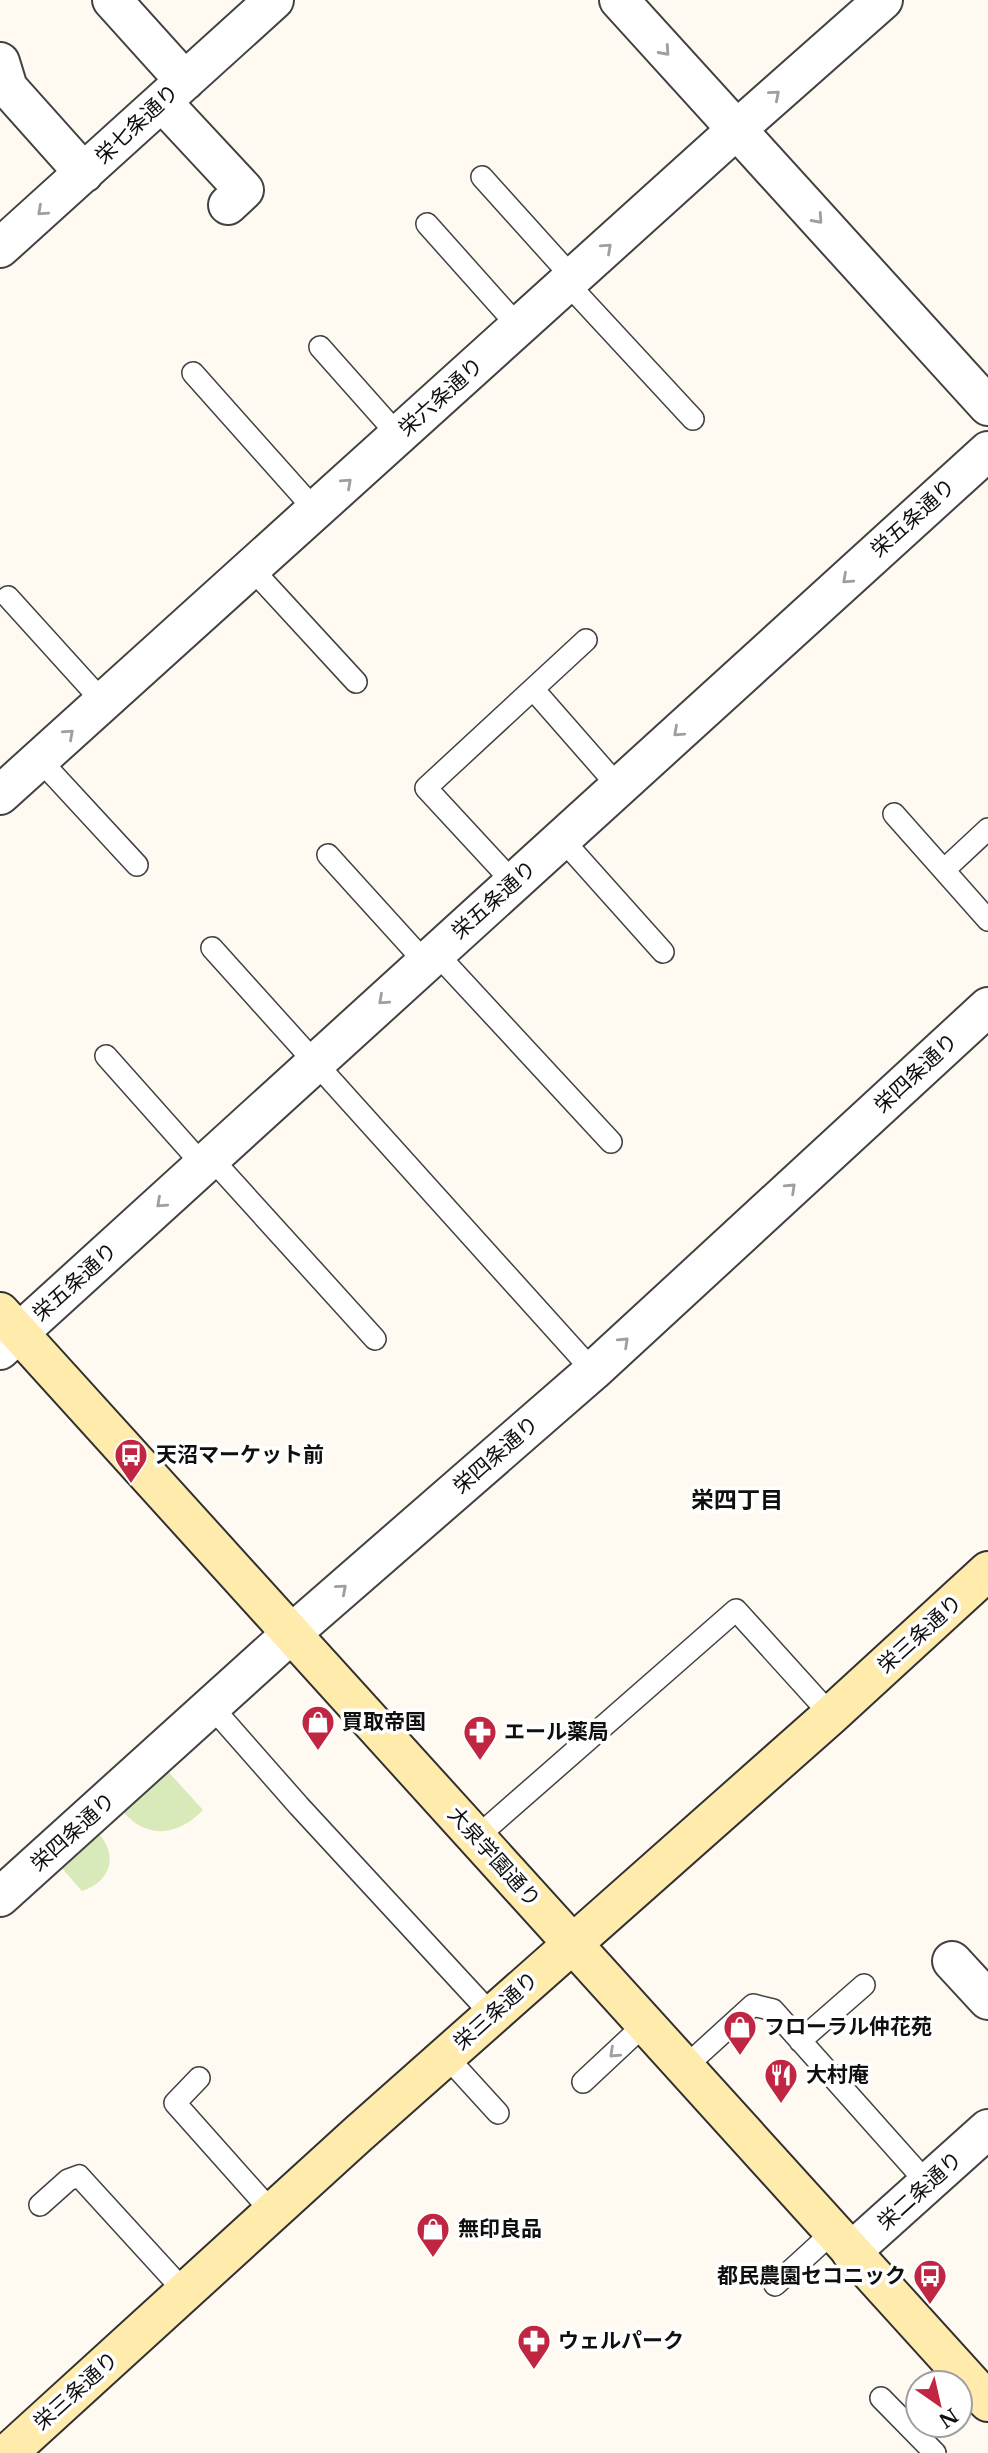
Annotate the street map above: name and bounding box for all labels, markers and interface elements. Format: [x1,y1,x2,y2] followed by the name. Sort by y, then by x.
[657,43,669,56] one-way arrow
[90,79,184,169] street label: 栄七条通り
[767,91,780,103] one-way arrow
[37,202,50,215] one-way arrow
[809,211,822,224] one-way arrow
[599,243,612,256] one-way arrow
[393,352,489,442] street label: 栄六条通り
[865,473,961,563] street label: 栄五条通り
[339,479,352,491] one-way arrow
[842,571,855,583] one-way arrow
[673,723,686,736] one-way arrow
[61,729,74,742] one-way arrow
[446,855,542,945] street label: 栄五条通り
[378,992,391,1004] one-way arrow
[869,1028,963,1118] street label: 栄四条通り
[783,1184,796,1196] one-way arrow
[156,1195,169,1207] one-way arrow
[27,1237,123,1327] street label: 栄五条通り
[616,1338,629,1350] one-way arrow
[448,1411,544,1499] street label: 栄四条通り
[112,1436,150,1485] bus stop icon: 天沼マーケット前
[156,1442,324,1468] place label: 天沼マーケット前
[691,1486,783,1514] district label: 栄四丁目
[334,1585,347,1597] one-way arrow
[872,1589,968,1679] street label: 栄三条通り
[299,1703,337,1752] shop icon: 買取帝国
[342,1709,426,1735] place label: 買取帝国
[461,1713,499,1762] pharmacy icon: エール薬局
[504,1719,609,1745] place label: エール薬局
[25,1787,121,1877] street label: 栄四条通り
[442,1801,546,1913] street label: 大泉学園通り
[448,1966,544,2056] street label: 栄三条通り
[721,2008,759,2057] shop icon: フローラル仲花苑
[764,2014,932,2040] place label: フローラル仲花苑
[609,2045,622,2057] one-way arrow
[762,2056,800,2105] restaurant icon: 大村庵
[806,2062,869,2088] place label: 大村庵
[872,2146,968,2236] street label: 栄二条通り
[414,2210,452,2259] shop icon: 無印良品
[458,2216,542,2242] place label: 無印良品
[911,2257,949,2306] bus stop icon: 都民農園セコニック
[717,2263,906,2289] place label: 都民農園セコニック
[515,2322,553,2371] pharmacy icon: ウェルパーク
[558,2328,684,2354] place label: ウェルパーク
[28,2346,124,2436] street label: 栄三条通り
[904,2369,974,2439] north arrow
[934,2403,962,2432] text: N

